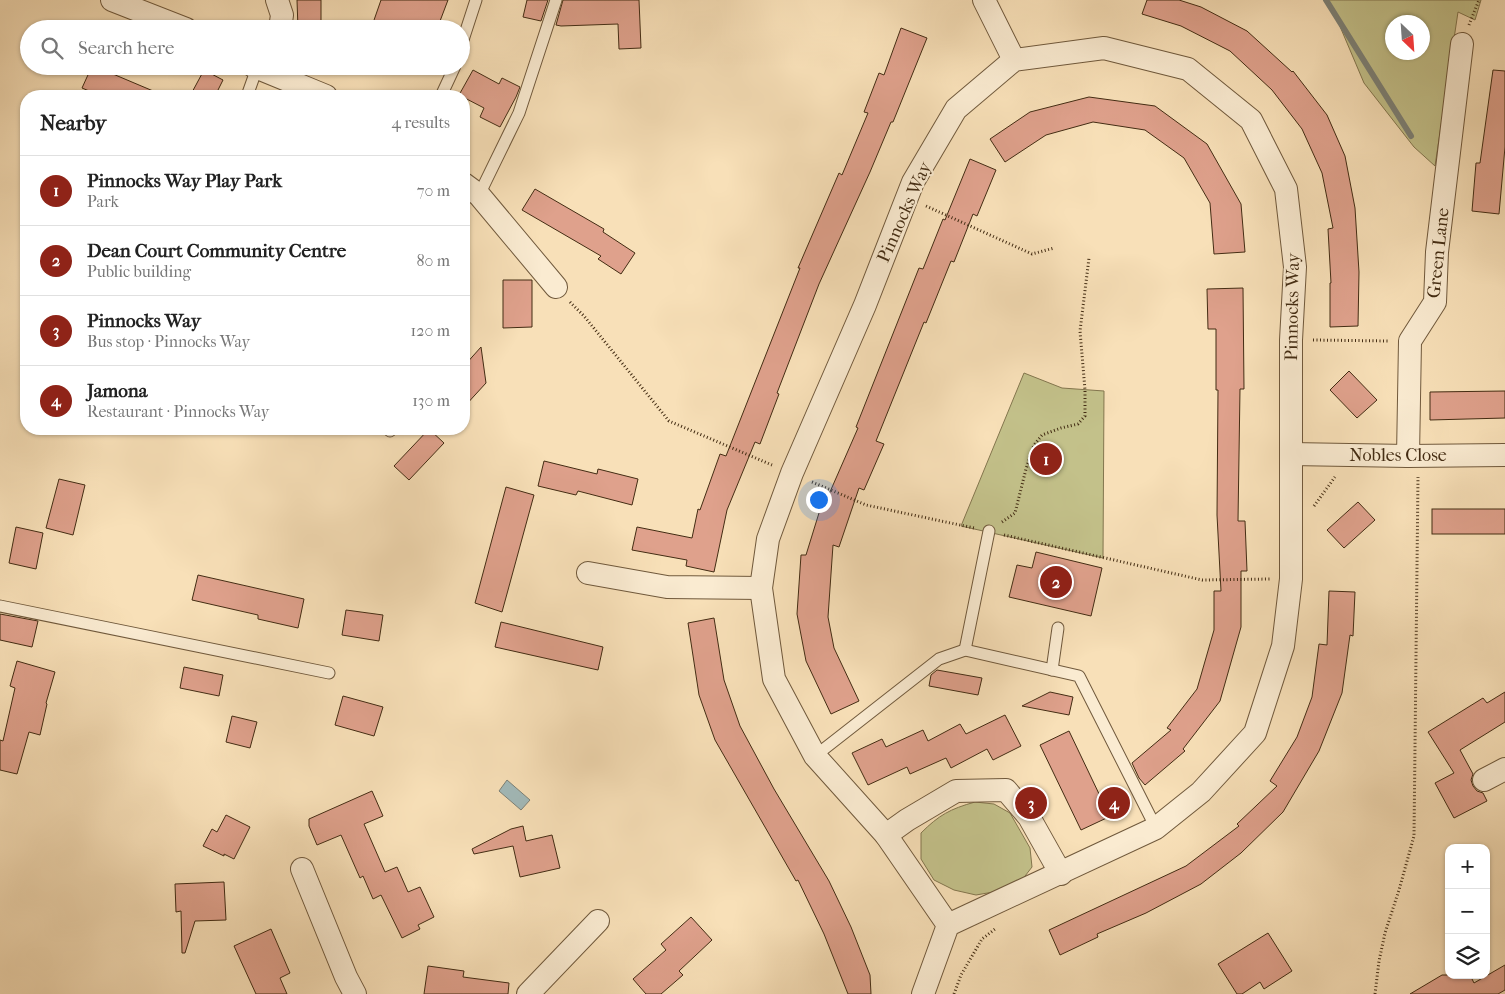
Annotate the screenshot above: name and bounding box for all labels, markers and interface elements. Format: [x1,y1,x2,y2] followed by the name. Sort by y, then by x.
[1385,15,1430,60] north arrow
[20,20,470,75] search box
[38,34,66,62] icon: search
[78,37,174,59] text: Search here
[40,111,106,135] text: Nearby
[392,113,450,132] text: 4 results
[873,157,937,266] street label: Pinnocks Way
[87,170,282,192] text: Pinnocks Way Play Park
[53,181,59,200] text: 1
[417,181,450,200] text: 70 m
[87,192,119,211] text: Park
[1423,207,1454,299] street label: Green Lane
[87,240,346,262] text: Dean Court Community Centre
[52,251,60,270] text: 2
[416,251,450,270] text: 80 m
[1281,252,1304,361] street label: Pinnocks Way
[87,262,191,281] text: Public building
[87,310,201,332] text: Pinnocks Way
[53,321,59,340] text: 3
[411,321,450,340] text: 120 m
[87,332,250,351] text: Bus stop · Pinnocks Way
[87,380,148,402] text: Jamona
[51,391,61,410] text: 4
[412,391,450,410] text: 130 m
[87,402,269,421] text: Restaurant · Pinnocks Way
[1030,440,1062,478] pin: 1
[1349,445,1447,466] street label: Nobles Close
[806,487,832,513] your location
[1040,563,1072,601] pin: 2
[1015,784,1047,822] pin: 3
[1098,784,1130,822] pin: 4
[1445,844,1490,979] map controls
[1445,844,1490,889] button: +
[1445,889,1490,934] button: −
[1445,934,1490,979] button: layers

